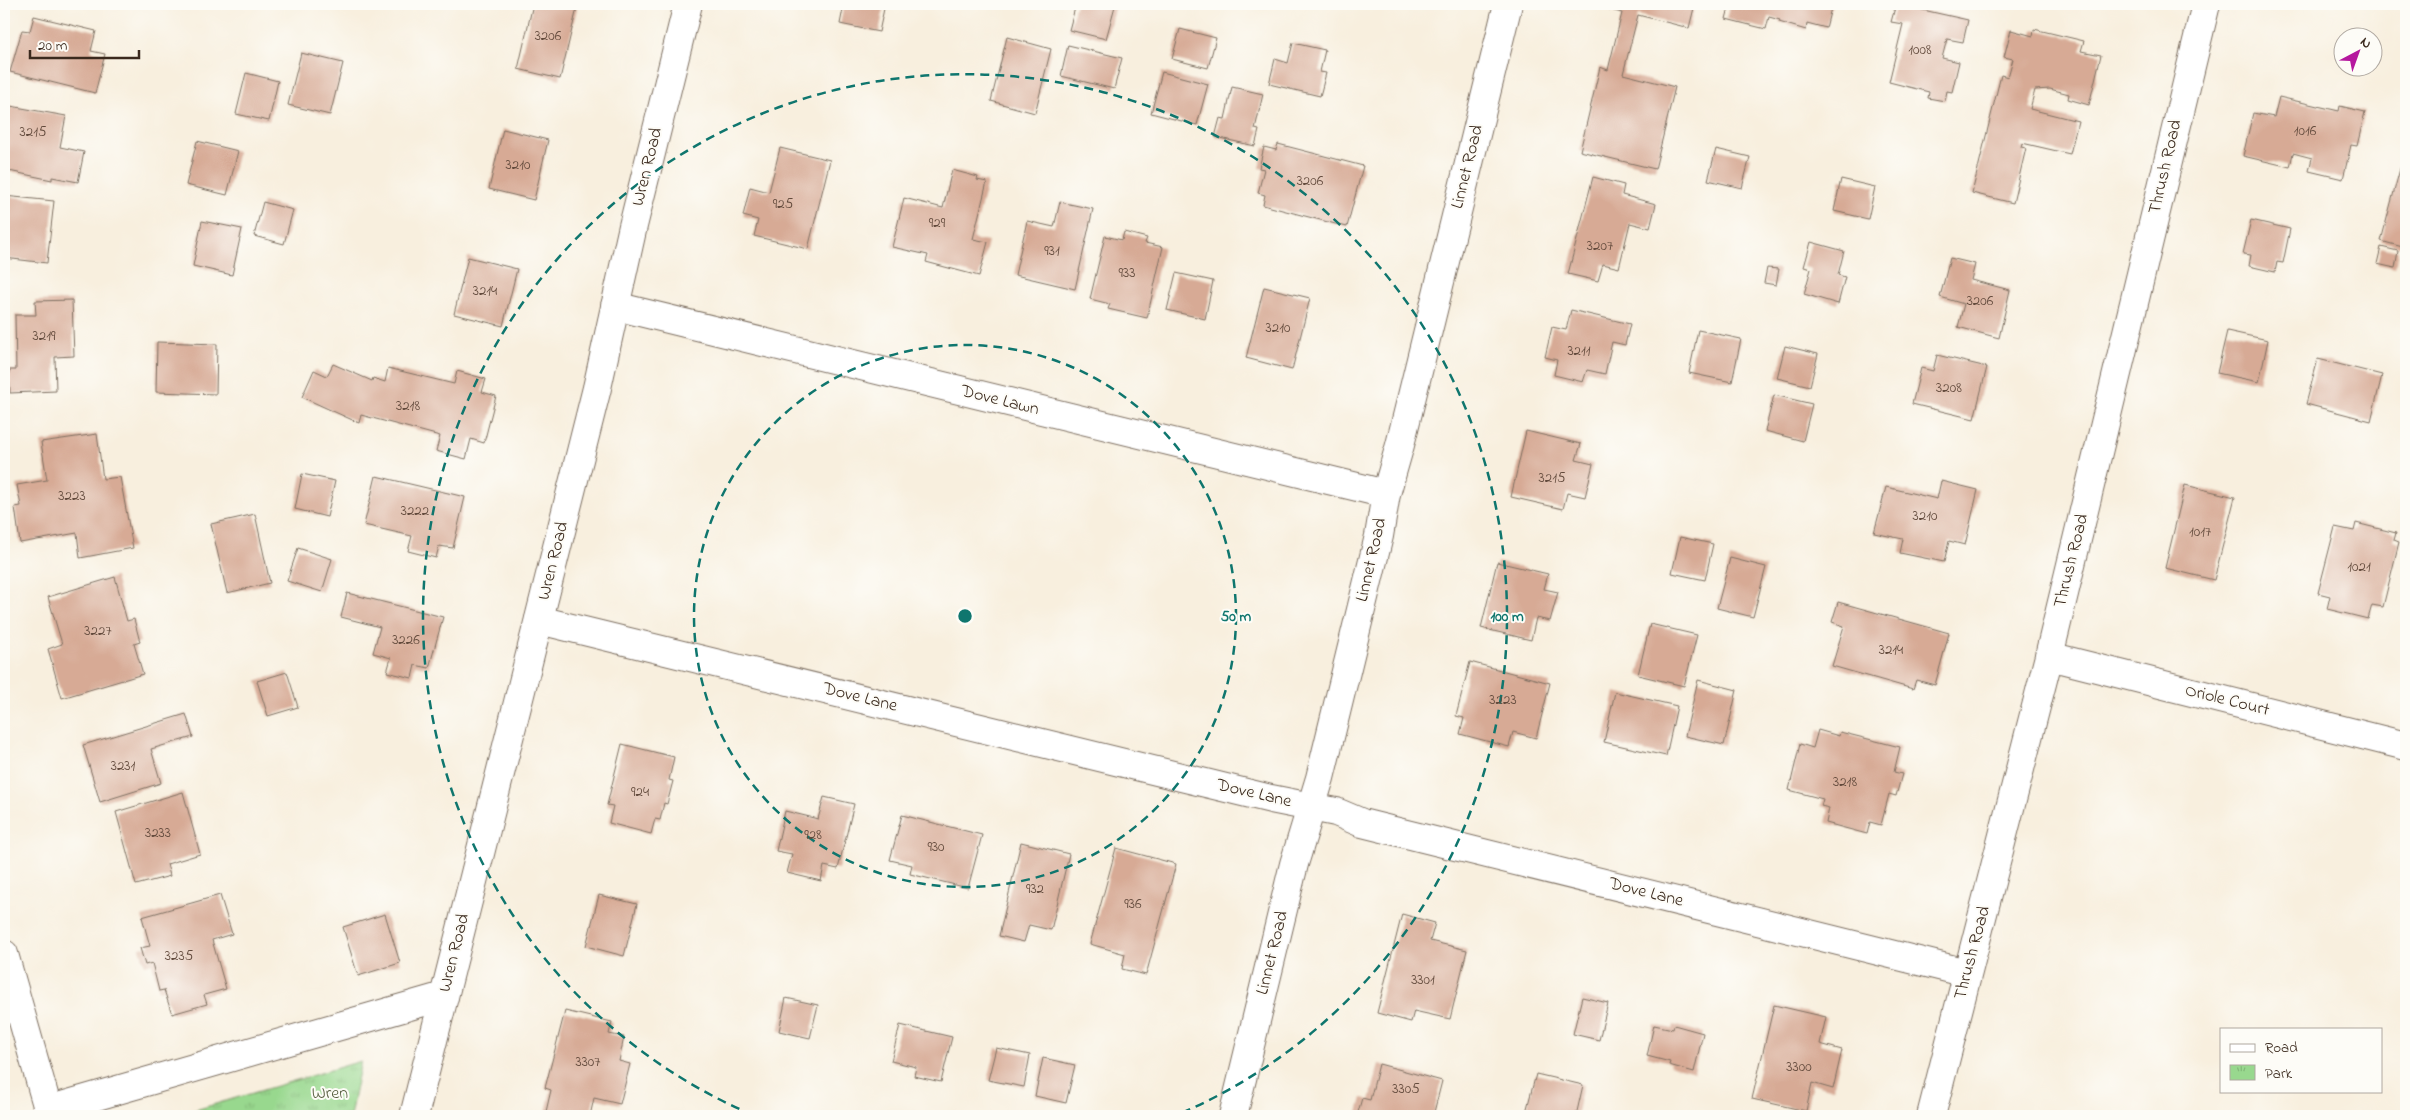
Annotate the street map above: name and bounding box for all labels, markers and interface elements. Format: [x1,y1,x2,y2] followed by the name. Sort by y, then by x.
[535,25,562,47] house number: 3206
[30,28,139,60] scale bar
[2332,28,2382,78] north arrow
[2355,32,2376,54] text: N
[38,35,68,57] text: 20 m
[1908,39,1932,61] house number: 1008
[2143,117,2189,217] street label: Thrush Road
[2294,120,2317,142] house number: 1016
[19,121,47,143] house number: 3215
[1445,122,1491,212] street label: Linnet Road
[626,125,670,209] street label: Wren Road
[506,154,531,176] house number: 3210
[1297,170,1324,192] house number: 3206
[773,193,794,215] house number: 925
[929,212,946,234] house number: 929
[1587,235,1613,257] house number: 3207
[1044,240,1060,262] house number: 931
[1119,262,1135,284] house number: 933
[473,280,497,302] house number: 3214
[1967,290,1994,312] house number: 3206
[1266,317,1291,339] house number: 3210
[33,325,56,347] house number: 3219
[1567,340,1591,362] house number: 3211
[1936,377,1962,399] house number: 3208
[957,379,1042,423] street label: Dove Lawn
[396,395,420,417] house number: 3218
[1538,467,1566,489] house number: 3215
[58,485,86,507] house number: 3223
[401,500,430,522] house number: 3222
[1913,505,1938,527] house number: 3210
[2048,511,2096,611] street label: Thrush Road
[1350,515,1394,605] street label: Linnet Road
[532,519,576,603] street label: Wren Road
[2189,521,2211,543] house number: 1017
[2347,556,2371,578] house number: 1021
[1221,606,1252,628] text: 50 m
[1490,606,1524,628] text: 100 m
[956,607,974,625] centre of rings
[84,620,112,642] house number: 3227
[392,629,420,651] house number: 3226
[1879,639,1903,661] house number: 3214
[819,676,901,720] street label: Dove Lane
[2182,678,2272,724] street label: Oriole Court
[1489,689,1517,711] house number: 3223
[111,755,136,777] house number: 3231
[1833,771,1857,793] house number: 3218
[1213,773,1295,815] street label: Dove Lane
[631,781,649,803] house number: 924
[145,822,171,844] house number: 3233
[804,824,822,846] house number: 928
[927,836,945,858] house number: 930
[1605,871,1687,915] street label: Dove Lane
[1026,878,1045,900] house number: 932
[1124,893,1142,915] house number: 936
[1948,903,1998,1003] street label: Thrush Road
[1250,908,1296,998] street label: Linnet Road
[433,911,477,995] street label: Wren Road
[165,945,194,967] house number: 3235
[1411,969,1435,991] house number: 3301
[2220,1028,2382,1092] legend
[2265,1037,2298,1059] text: Road
[575,1051,601,1073] house number: 3307
[1786,1056,1812,1078] house number: 3300
[2265,1063,2293,1085] text: Park
[1392,1078,1420,1100] house number: 3305
[312,1081,348,1107] park label: Wren

